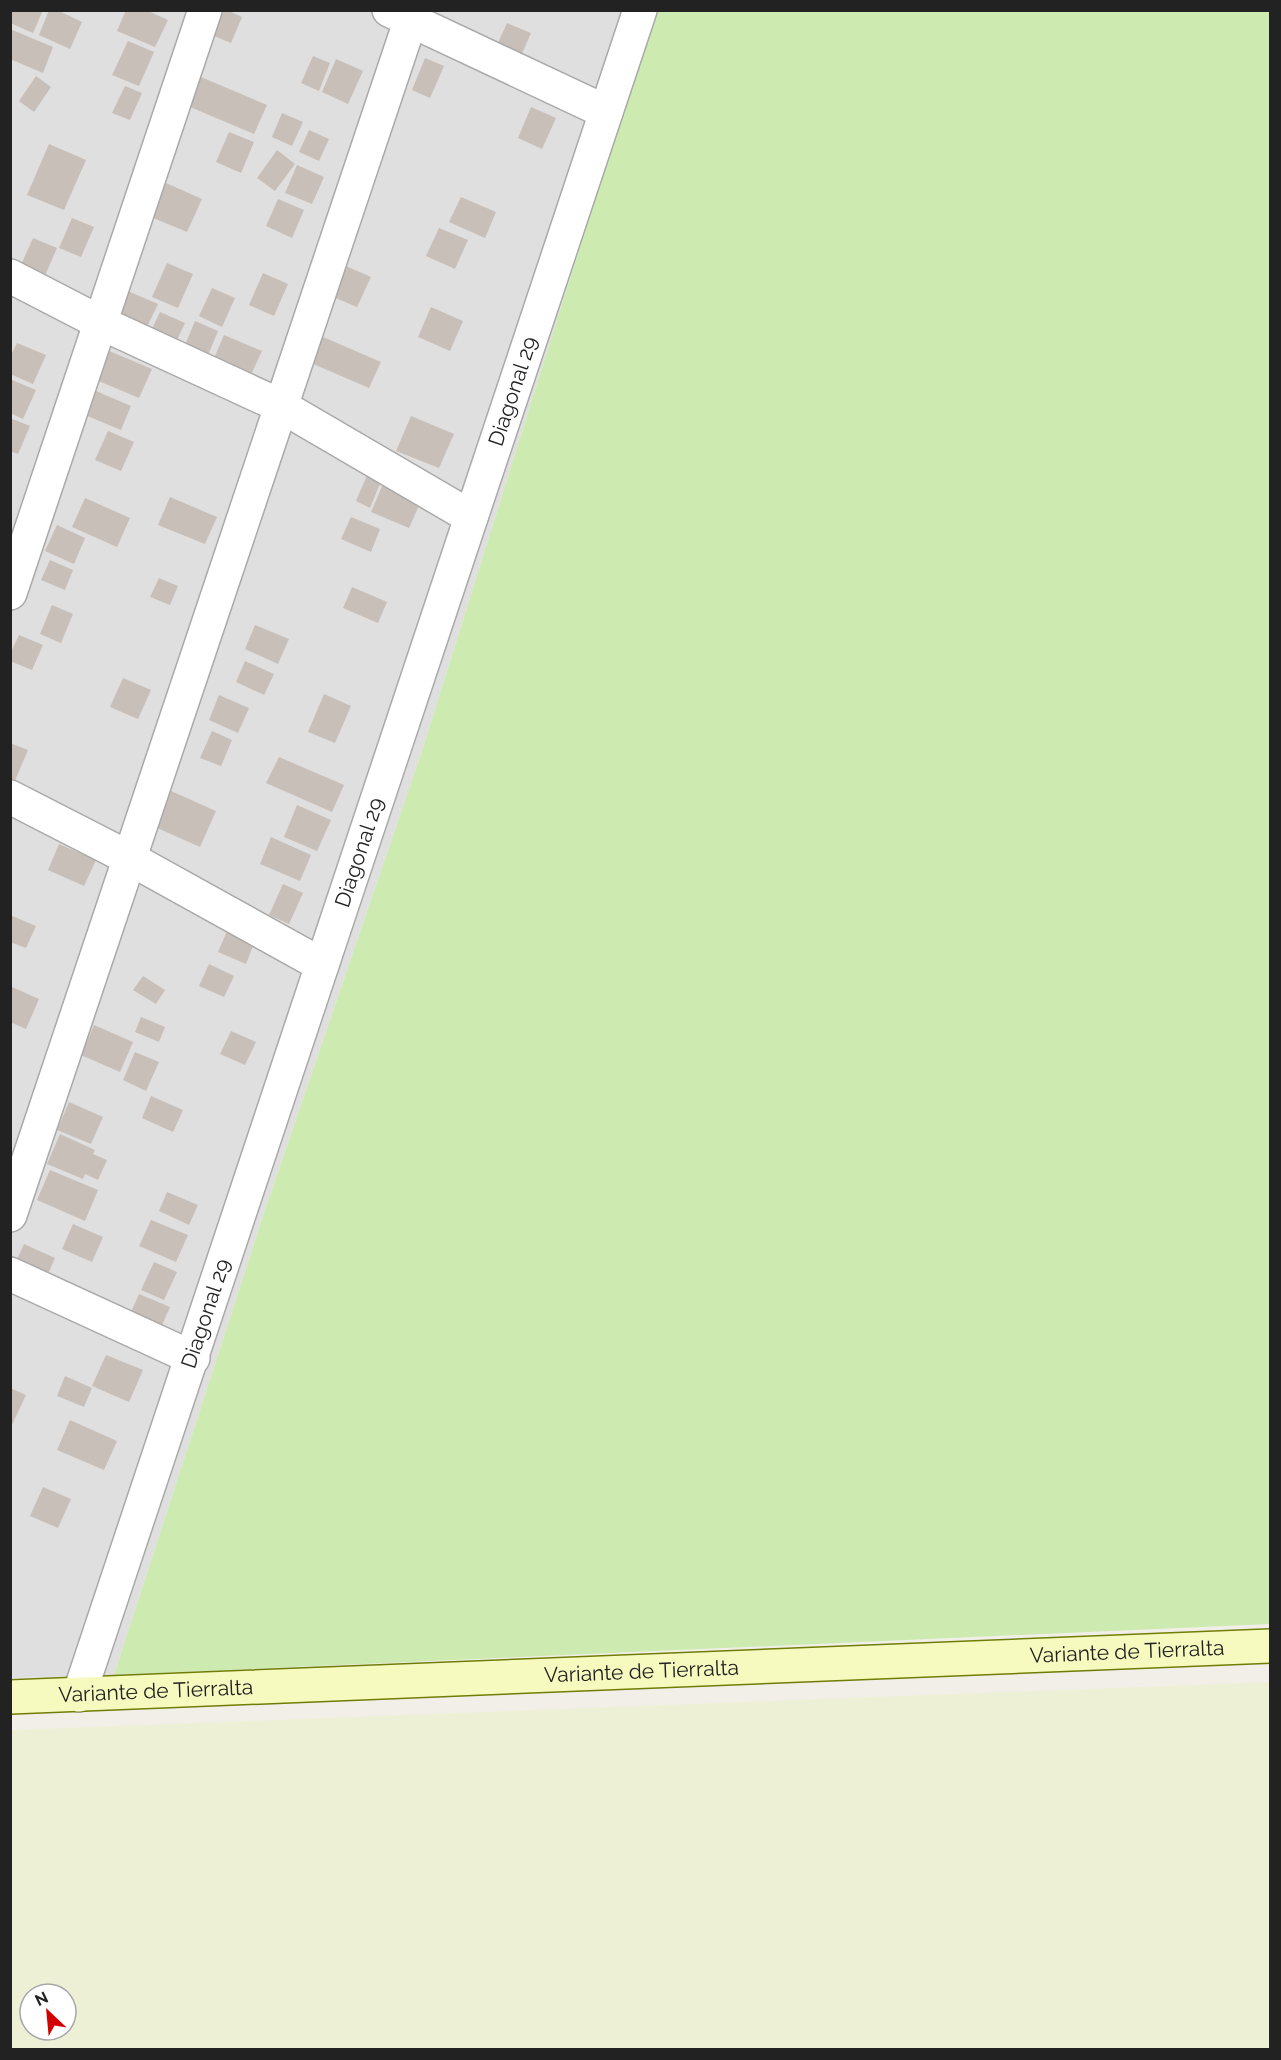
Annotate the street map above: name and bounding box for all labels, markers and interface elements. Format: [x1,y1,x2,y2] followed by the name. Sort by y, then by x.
[483,333,542,449] street label: Diagonal 29
[329,794,389,910] street label: Diagonal 29
[176,1255,235,1371] street label: Diagonal 29
[1029,1635,1225,1668] street label: Variante de Tierralta
[544,1655,739,1687] street label: Variante de Tierralta
[58,1674,254,1707] street label: Variante de Tierralta
[18,1982,78,2042] north arrow
[32,1988,51,2010] text: N

